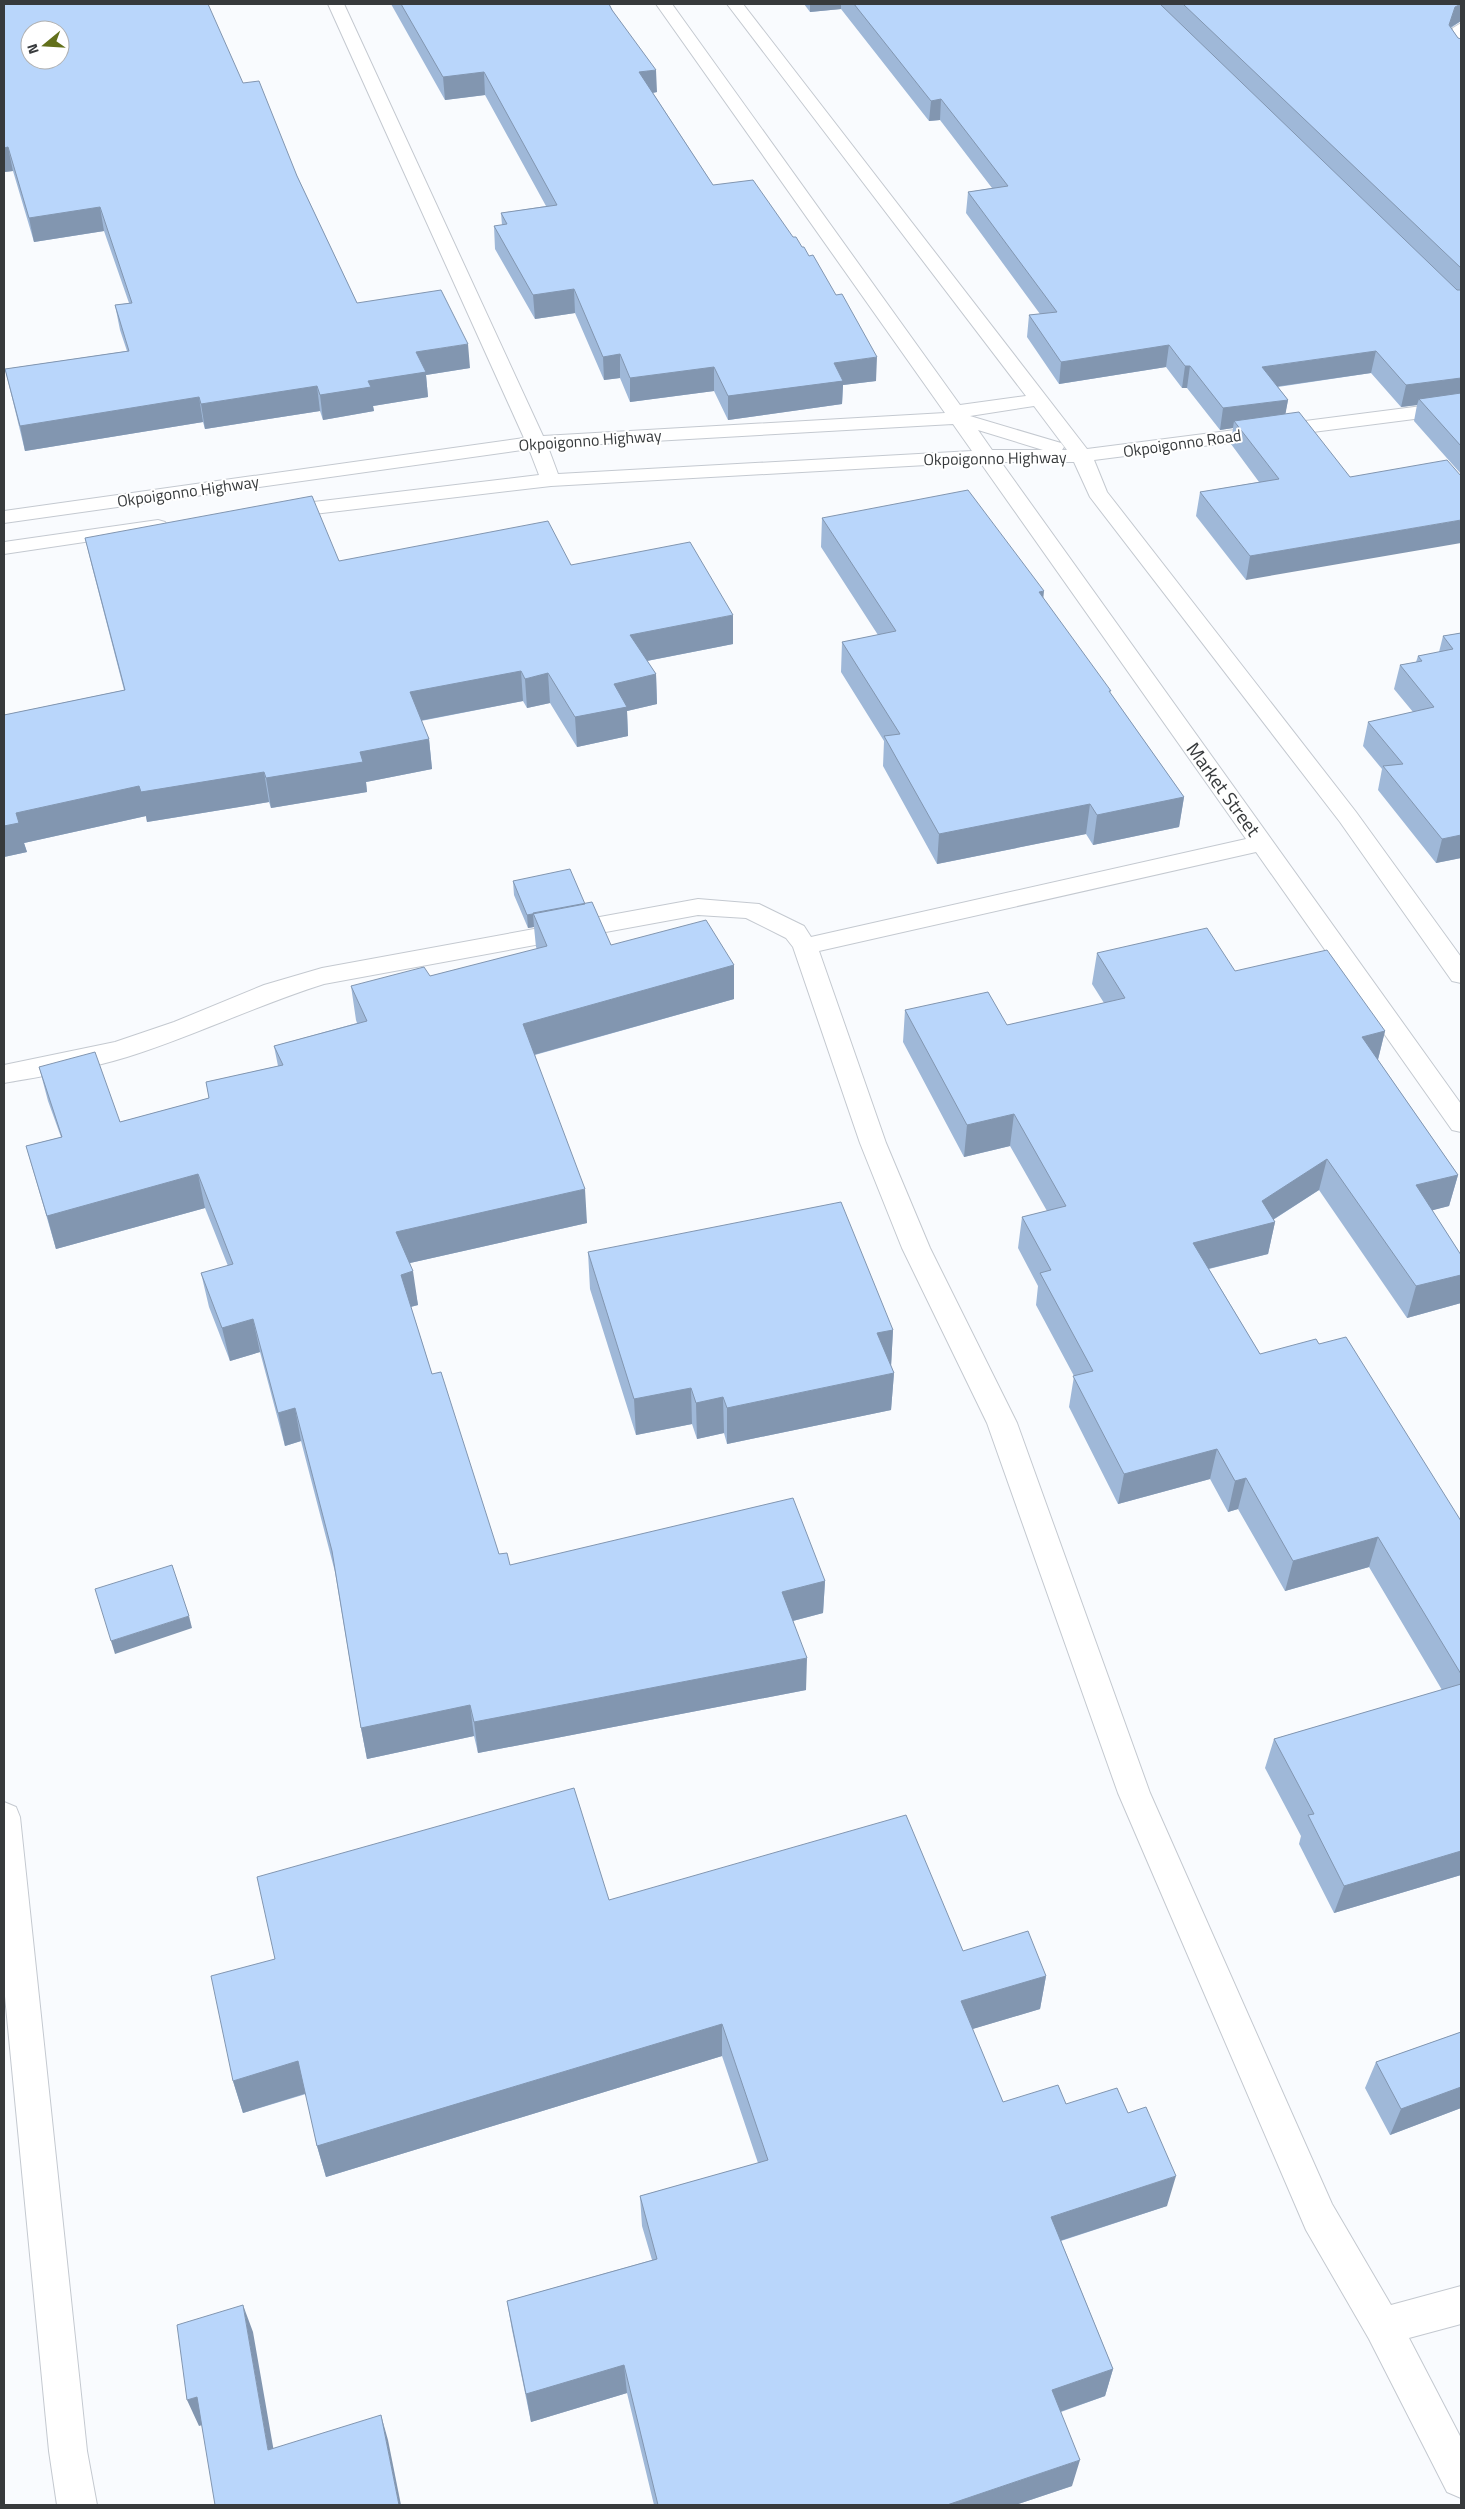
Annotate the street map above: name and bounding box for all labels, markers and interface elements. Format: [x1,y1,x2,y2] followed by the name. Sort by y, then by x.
[20,20,70,70] north arrow
[21,41,44,57] text: N
[518,423,663,457] street label: Okpoigonno Highway
[1121,423,1243,463] street label: Okpoigonno Road
[923,445,1067,471] street label: Okpoigonno Highway
[115,469,261,513] street label: Okpoigonno Highway
[1180,736,1268,842] street label: Market Street

